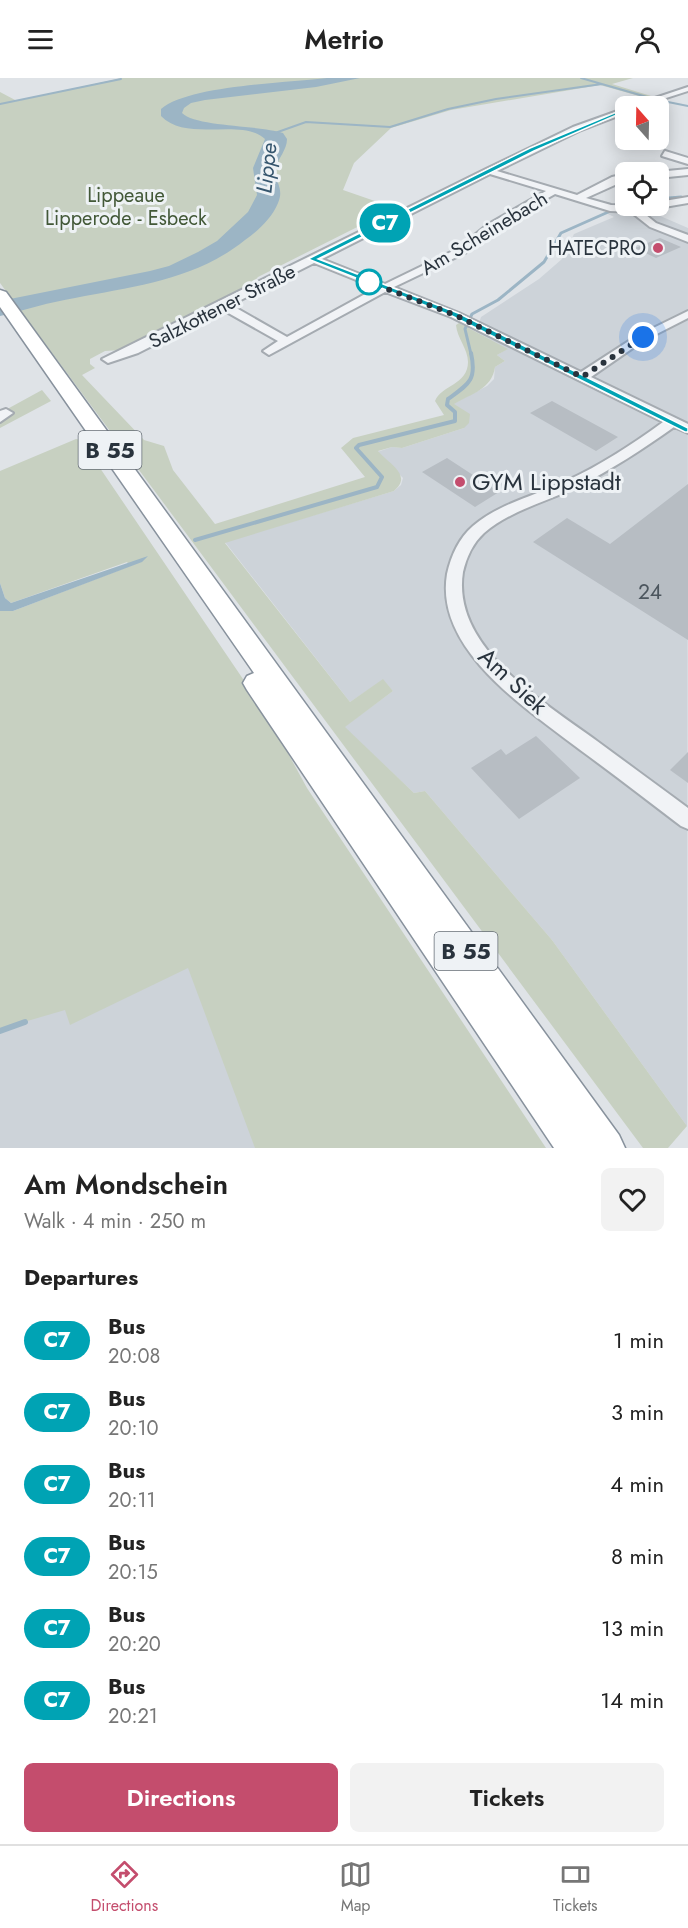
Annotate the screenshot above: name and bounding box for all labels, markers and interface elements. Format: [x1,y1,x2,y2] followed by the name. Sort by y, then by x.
[304,20,384,59] text: Metrio
[24,23,57,56] icon: menu
[631,23,664,56] icon: person
[615,96,669,150] north arrow
[615,96,669,216] map controls
[247,141,285,195] water label: Lippe
[615,162,669,216] button: locate
[45,181,207,233] park label: Lippeaue Lipperode - Esbeck
[415,184,553,283] street label: Am Scheinebach
[358,204,412,242] line badge: C7
[371,208,399,238] text: C7
[548,234,646,263] place label: HATECPRO
[651,241,665,255] marker: HATECPRO
[144,257,301,356] street label: Salzkottener Straße
[356,269,382,295] unlabelled marker
[628,322,658,352] your location
[78,431,142,469] road number: B 55
[472,464,621,499] place label: GYM Lippstadt
[453,475,467,489] marker: GYM Lippstadt
[638,577,662,607] house number: 24
[471,639,556,722] street label: Am Siek
[434,932,498,970] road number: B 55
[24,1164,228,1205] text: Am Mondschein
[601,1168,664,1231] button: heart
[24,1207,206,1236] text: Walk · 4 min · 250 m
[24,1261,138,1293] text: Departures
[108,1310,145,1342] text: Bus
[613,1324,664,1356] text: 1 min
[43,1325,71,1355] text: C7
[108,1342,160,1371] text: 20:08
[108,1382,145,1414] text: Bus
[611,1396,664,1428] text: 3 min
[43,1397,71,1427] text: C7
[108,1414,158,1443] text: 20:10
[108,1454,145,1486] text: Bus
[610,1468,664,1500] text: 4 min
[43,1469,71,1499] text: C7
[108,1486,155,1515] text: 20:11
[108,1526,145,1558] text: Bus
[611,1540,664,1572] text: 8 min
[43,1541,71,1571] text: C7
[108,1558,158,1587] text: 20:15
[108,1598,145,1630] text: Bus
[601,1612,664,1644] text: 13 min
[43,1613,71,1643] text: C7
[108,1630,161,1659] text: 20:20
[108,1670,145,1702] text: Bus
[600,1684,664,1716] text: 14 min
[43,1685,71,1715] text: C7
[108,1702,158,1731] text: 20:21
[24,1763,338,1832] button: Directions
[350,1763,664,1832] button: Tickets
[90,1858,158,1917] tab: Directions
[339,1858,372,1917] tab: Map
[553,1858,598,1917] tab: Tickets

